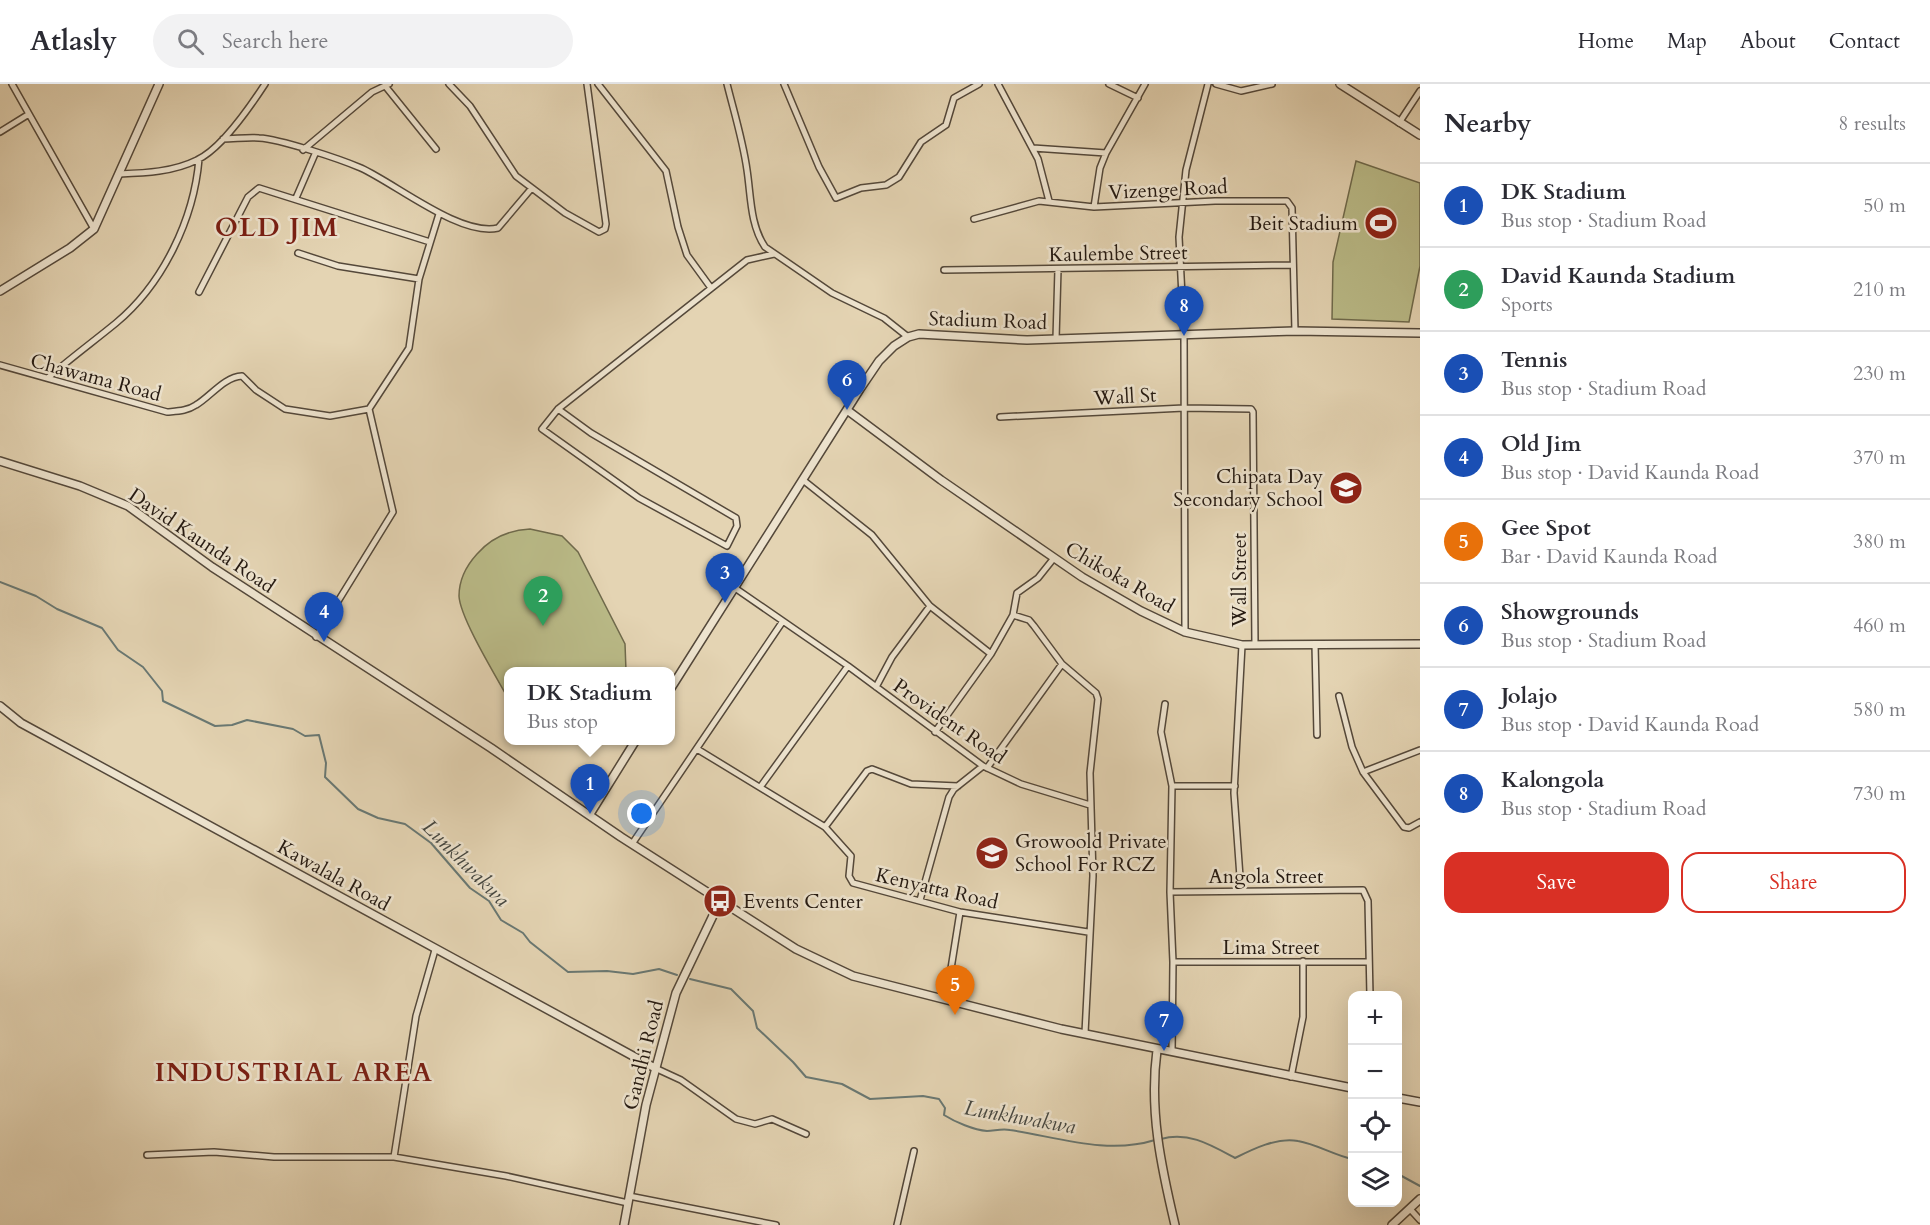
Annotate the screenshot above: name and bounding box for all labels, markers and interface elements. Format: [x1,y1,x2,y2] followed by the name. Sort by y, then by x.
[153,14,573,68] search box
[30,22,117,60] text: Atlasly
[174,25,207,58] icon: search
[222,26,328,56] text: Search here
[1578,27,1634,56] text: Home
[1667,27,1707,56] text: Map
[1740,27,1796,56] text: About
[1829,27,1900,56] text: Contact
[1444,106,1532,141] text: Nearby
[1838,110,1906,137] text: 8 results
[1108,173,1229,206] street label: Vizenge Road
[1501,177,1626,207] text: DK Stadium
[1458,192,1469,219] text: 1
[1863,192,1906,219] text: 50 m
[1363,205,1399,241] sports icon: Beit Stadium
[1501,207,1706,234] text: Bus stop · Stadium Road
[215,210,339,245] district label: OLD JIM
[1249,210,1358,237] place label: Beit Stadium
[1048,239,1188,268] street label: Kaulembe Street
[1501,261,1735,291] text: David Kaunda Stadium
[1458,276,1469,303] text: 2
[1853,276,1906,303] text: 210 m
[1164,286,1204,336] pin: 8
[1501,291,1553,318] text: Sports
[928,305,1048,336] street label: Stadium Road
[1501,345,1567,375] text: Tennis
[27,347,165,408] street label: Chawama Road
[828,360,866,410] pin: 6
[1458,360,1469,387] text: 3
[1853,360,1906,387] text: 230 m
[1501,375,1706,402] text: Bus stop · Stadium Road
[1092,381,1158,412] street label: Wall St
[1501,429,1581,459] text: Old Jim
[1458,444,1469,471] text: 4
[1853,444,1906,471] text: 370 m
[1501,459,1759,486] text: Bus stop · David Kaunda Road
[1173,463,1323,513] place label: Chipata Day Secondary School
[1328,470,1364,506] school or university icon: Chipata Day Secondary School
[123,481,280,600] street label: David Kaunda Road
[1501,513,1591,543] text: Gee Spot
[1458,528,1469,555] text: 5
[1853,528,1906,555] text: 380 m
[1226,532,1253,628] street label: Wall Street
[1060,535,1180,620] street label: Chikoka Road
[1501,543,1717,570] text: Bar · David Kaunda Road
[706,554,744,603] pin: 3
[524,576,562,626] pin: 2
[304,592,344,642] pin: 4
[1501,597,1639,627] text: Showgrounds
[1458,612,1469,639] text: 6
[1853,612,1906,639] text: 460 m
[1501,627,1706,654] text: Bus stop · Stadium Road
[504,667,675,745] popup
[888,672,1012,771] street label: Provident Road
[527,678,652,708] text: DK Stadium
[1501,681,1557,711] text: Jolajo
[1458,696,1469,723] text: 7
[1853,696,1906,723] text: 580 m
[527,708,598,735] text: Bus stop
[1501,711,1759,738] text: Bus stop · David Kaunda Road
[570,764,610,814] pin: 1
[1501,765,1604,795] text: Kalongola
[1458,780,1469,807] text: 8
[1853,780,1906,807] text: 730 m
[1501,795,1706,822] text: Bus stop · Stadium Road
[627,799,656,828] your location
[415,813,516,914] water label: Lunkhwakwa
[1015,828,1167,878] place label: Growoold Private School For RCZ
[273,833,395,918] street label: Kawalala Road
[974,835,1010,871] school or university icon: Growoold Private School For RCZ
[1444,852,1669,913] button: Save
[1681,852,1906,913] button: Share
[873,861,1001,916] street label: Kenyatta Road
[1209,863,1324,890] street label: Angola Street
[702,883,738,919] bus stop icon: Events Center
[743,888,863,915] place label: Events Center
[1223,934,1320,961] street label: Lima Street
[936,966,974,1015] pin: 5
[1348,991,1402,1207] map controls
[1348,991,1402,1045] button: +
[617,997,670,1113] street label: Gandhi Road
[1144,1002,1184,1051] pin: 7
[1348,1045,1402,1099] button: −
[155,1055,433,1090] district label: INDUSTRIAL AREA
[962,1093,1078,1142] water label: Lunkhwakwa
[1348,1099,1402,1153] button: locate
[1348,1153,1402,1207] button: layers

